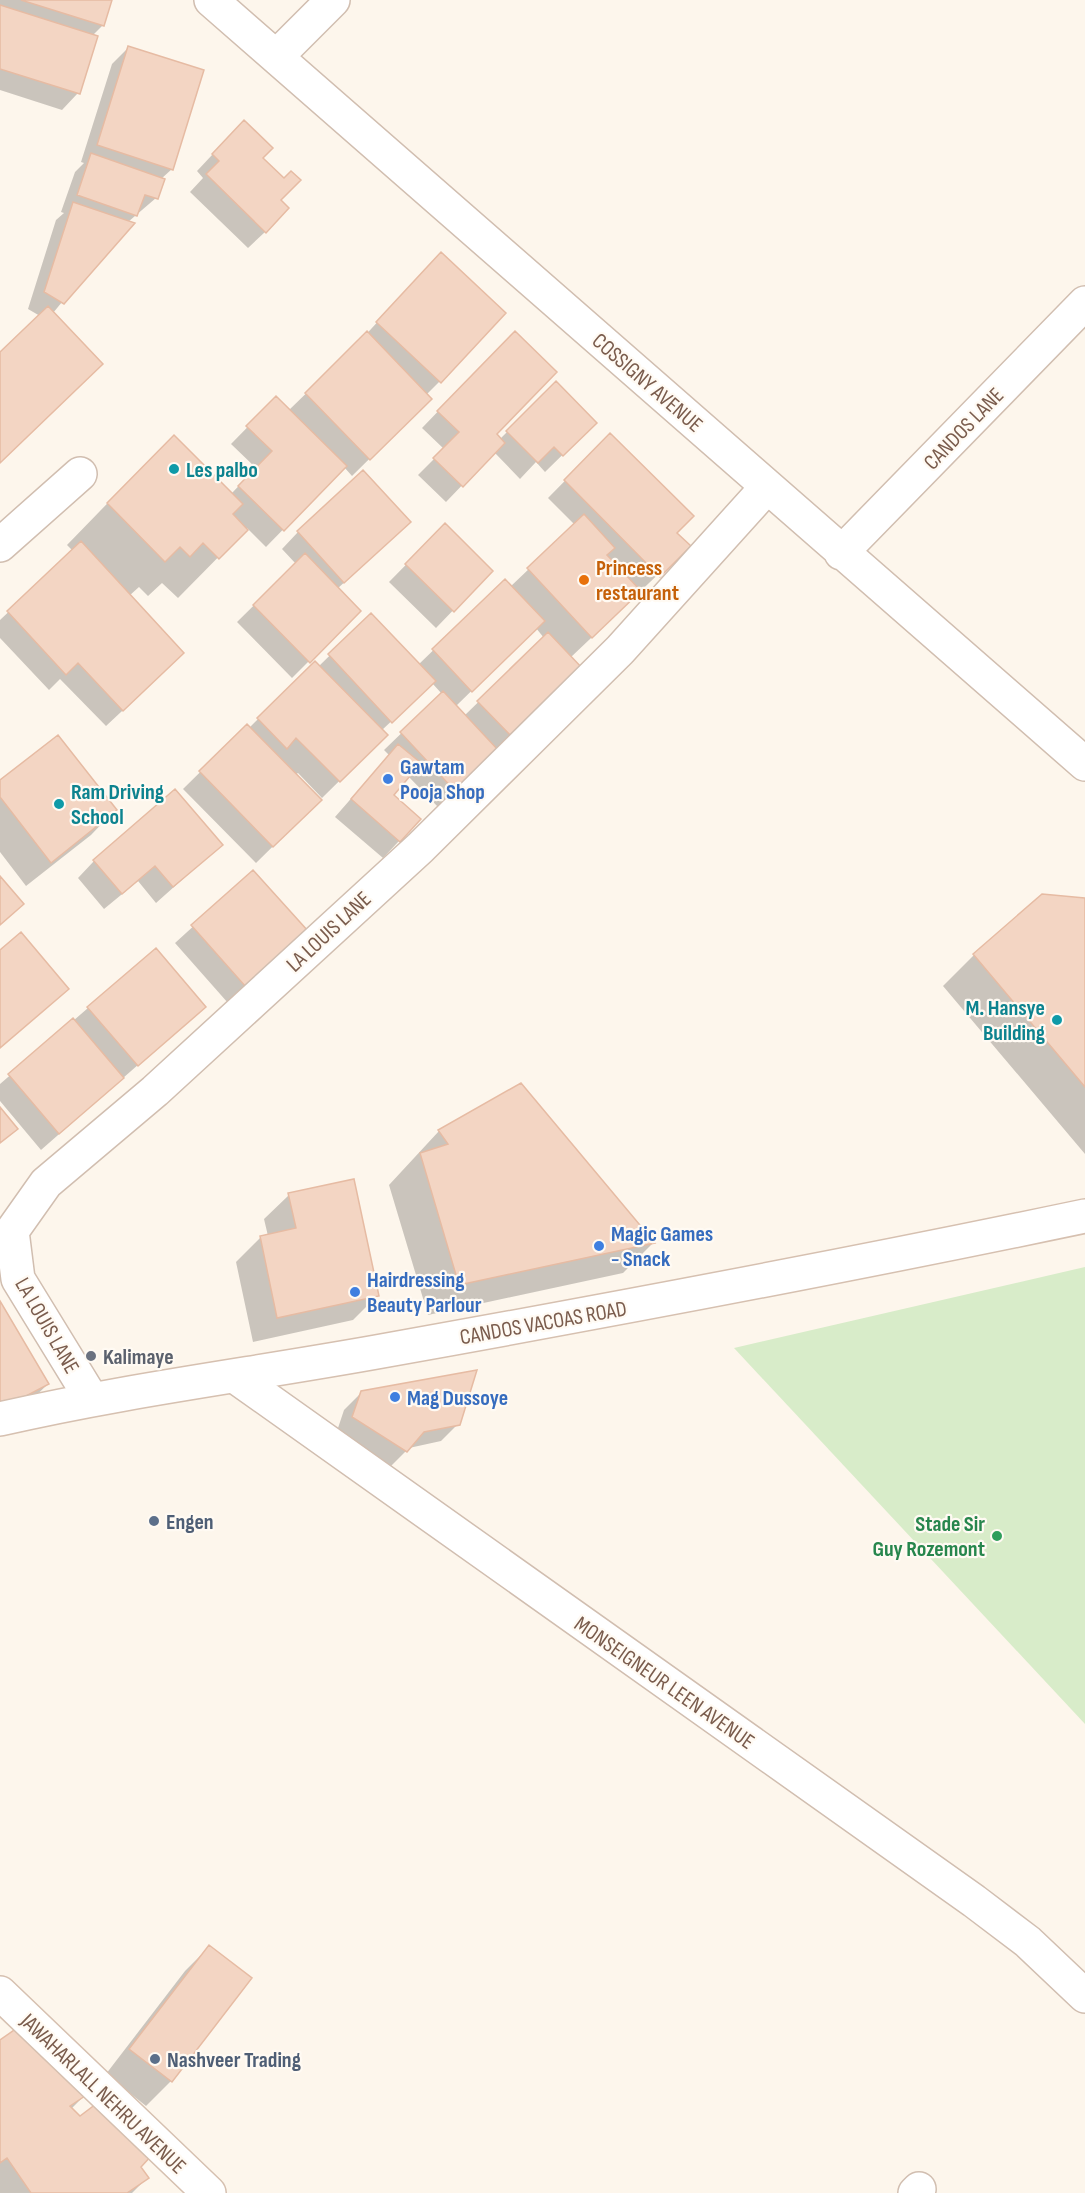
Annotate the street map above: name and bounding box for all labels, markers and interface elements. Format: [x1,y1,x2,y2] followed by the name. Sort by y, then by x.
[586,328,708,439] street label: COSSIGNY AVENUE
[918,382,1010,476] street label: CANDOS LANE
[186,457,258,484] place label: Les palbo
[167,462,181,476] marker: Les palbo
[596,555,679,607] place label: Princess restaurant
[577,573,591,587] marker: Princess restaurant
[400,754,485,806] place label: Gawtam Pooja Shop
[381,772,395,786] marker: Gawtam Pooja Shop
[71,779,164,831] place label: Ram Driving School
[52,797,66,811] marker: Ram Driving School
[281,886,377,978] street label: LA LOUIS LANE
[965,995,1045,1047] place label: M. Hansye Building
[1050,1013,1064,1027] marker: M. Hansye Building
[611,1221,713,1273] place label: Magic Games - Snack
[592,1239,606,1253] marker: Magic Games - Snack
[367,1267,482,1319] place label: Hairdressing Beauty Parlour
[8,1273,85,1378] street label: LA LOUIS LANE
[348,1285,362,1299] marker: Hairdressing Beauty Parlour
[458,1296,629,1351] street label: CANDOS VACOAS ROAD
[103,1344,174,1371] place label: Kalimaye
[84,1349,98,1363] marker: Kalimaye
[407,1385,508,1412] place label: Mag Dussoye
[388,1390,402,1404] marker: Mag Dussoye
[166,1509,214,1536] place label: Engen
[872,1511,985,1563] place label: Stade Sir Guy Rozemont
[147,1514,161,1528] marker: Engen
[990,1529,1004,1543] marker: Stade Sir Guy Rozemont
[569,1611,759,1756] street label: MONSEIGNEUR LEEN AVENUE
[14,2007,191,2180] street label: JAWAHARLALL NEHRU AVENUE
[167,2047,301,2074] place label: Nashveer Trading
[148,2052,162,2066] marker: Nashveer Trading

